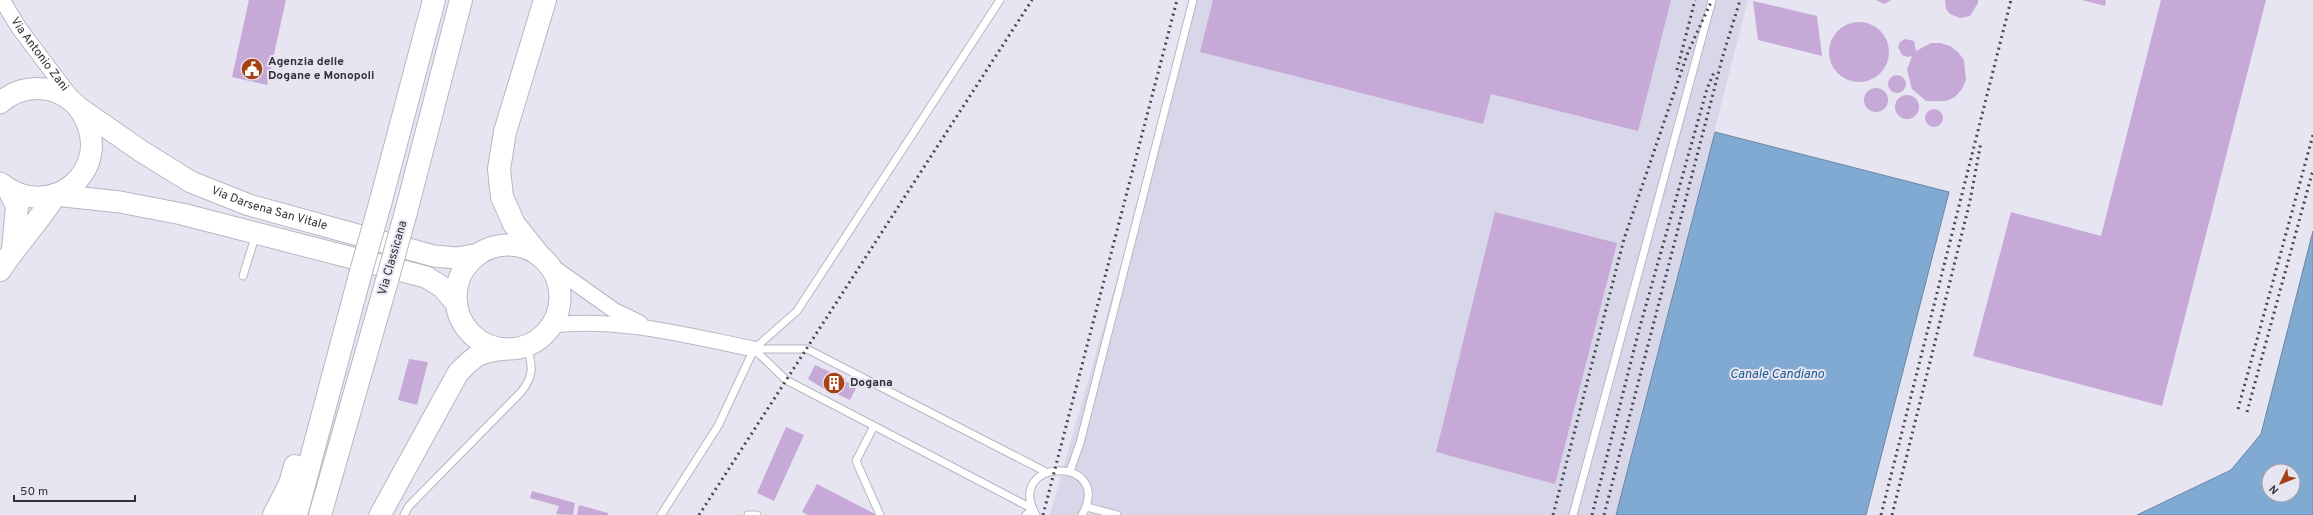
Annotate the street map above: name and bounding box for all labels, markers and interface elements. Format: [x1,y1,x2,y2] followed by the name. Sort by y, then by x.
[6,14,72,95] street label: Via Antonio Zani
[268,54,374,84] place label: Agenzia delle Dogane e Monopoli
[239,56,265,82] public building icon: Agenzia delle Dogane e Monopoli
[209,183,329,234] street label: Via Darsena San Vitale
[375,219,411,297] street label: Via Classicana
[1730,367,1824,383] water label: Canale Candiano
[821,370,847,396] building icon: Dogana
[850,375,893,391] place label: Dogana
[2261,463,2301,503] north arrow
[14,477,135,503] scale bar
[2267,481,2282,497] text: N
[20,484,48,500] text: 50 m

